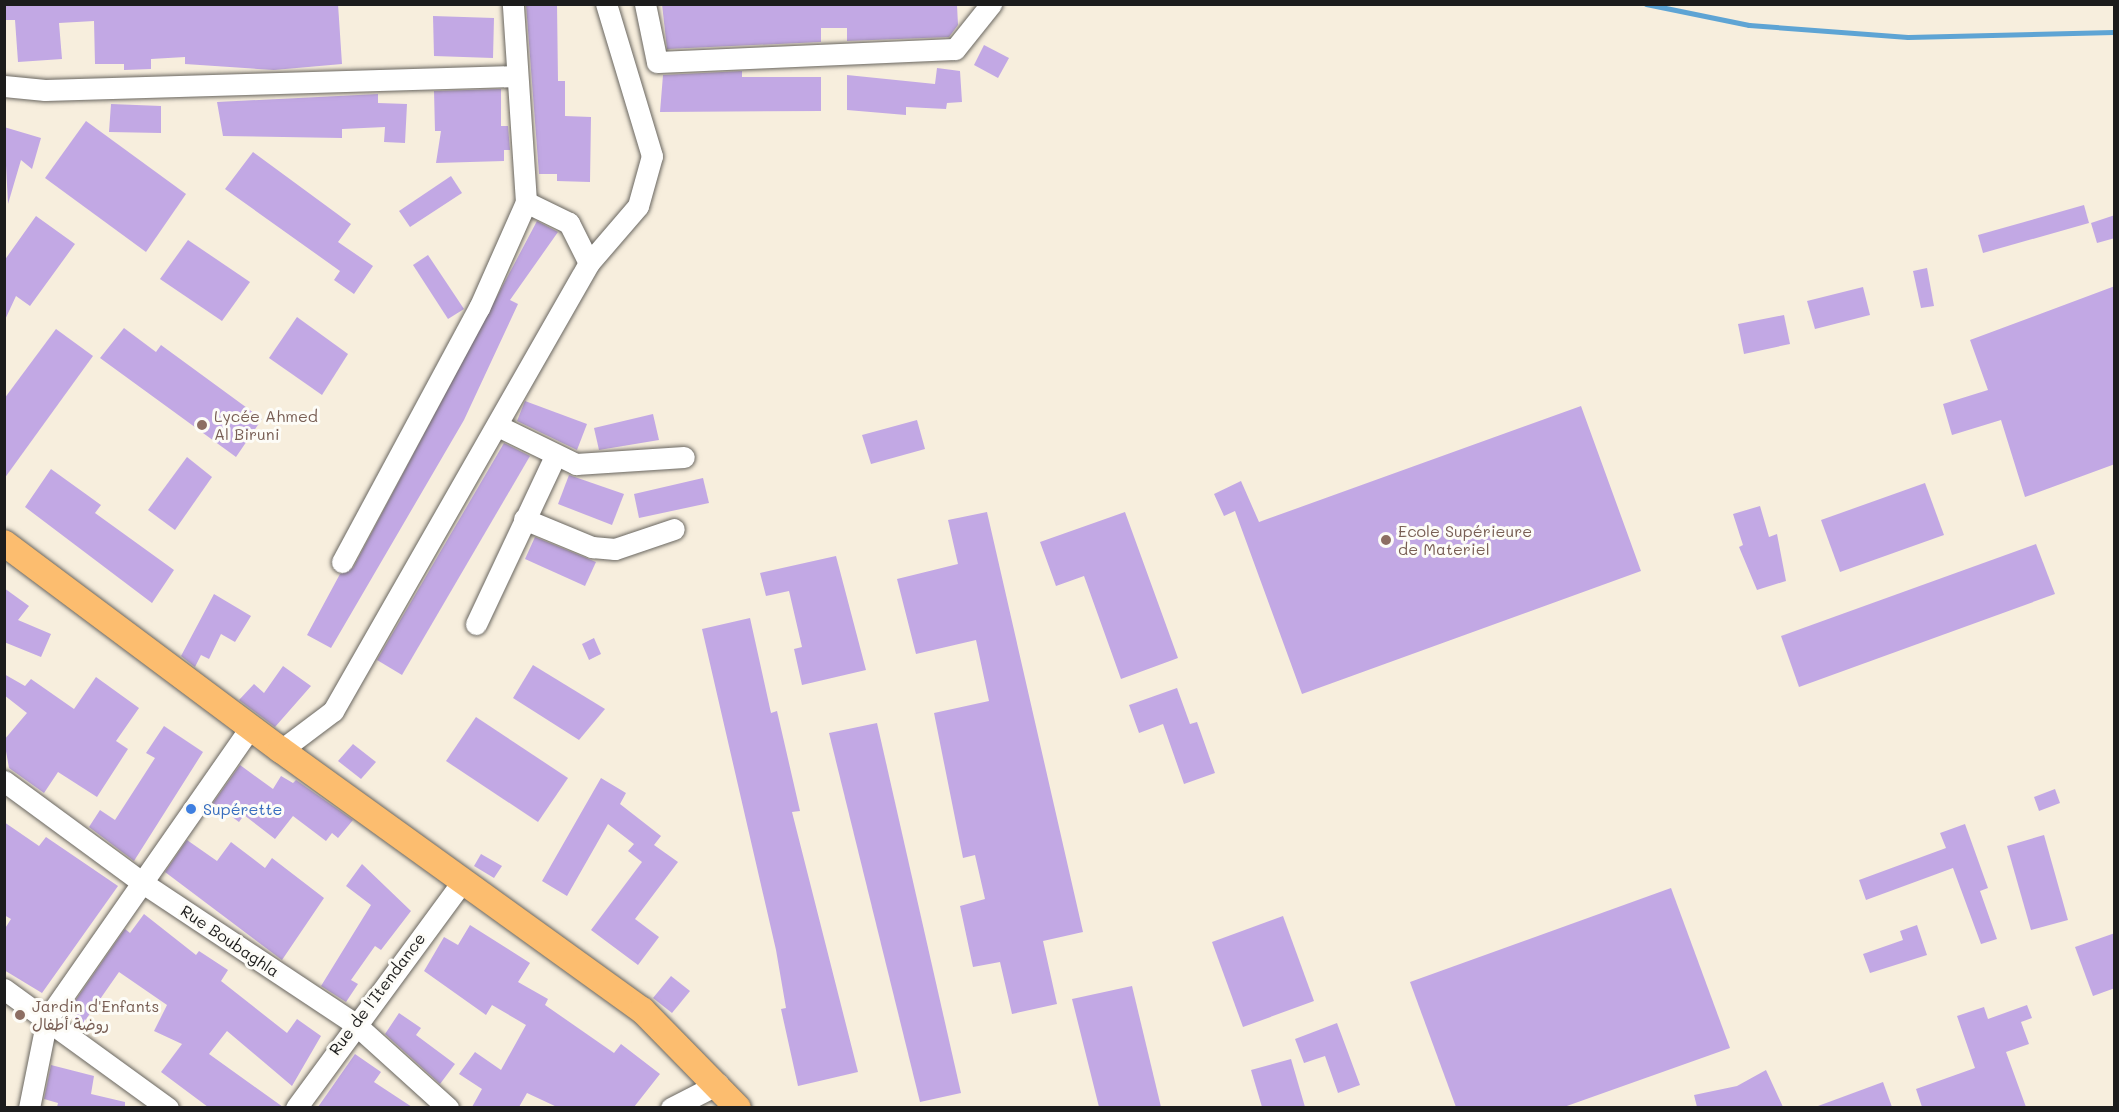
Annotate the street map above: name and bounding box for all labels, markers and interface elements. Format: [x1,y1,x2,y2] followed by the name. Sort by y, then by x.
[214,406,318,444] place label: Lycée Ahmed Al Biruni
[195,418,209,432] marker: Lycée Ahmed Al Biruni
[1398,521,1532,559] place label: Ecole Supérieure de Materiel
[1379,533,1393,547] marker: Ecole Supérieure de Materiel
[203,799,282,819] place label: Supérette
[184,802,198,816] marker: Supérette
[177,901,283,981] street label: Rue Boubaghla
[325,929,429,1059] street label: Rue de l'Itendance
[32,996,159,1034] place label: Jardin d'Enfants روضة أطفال
[13,1008,27,1022] marker: Jardin d'Enfants روضة أطفال

